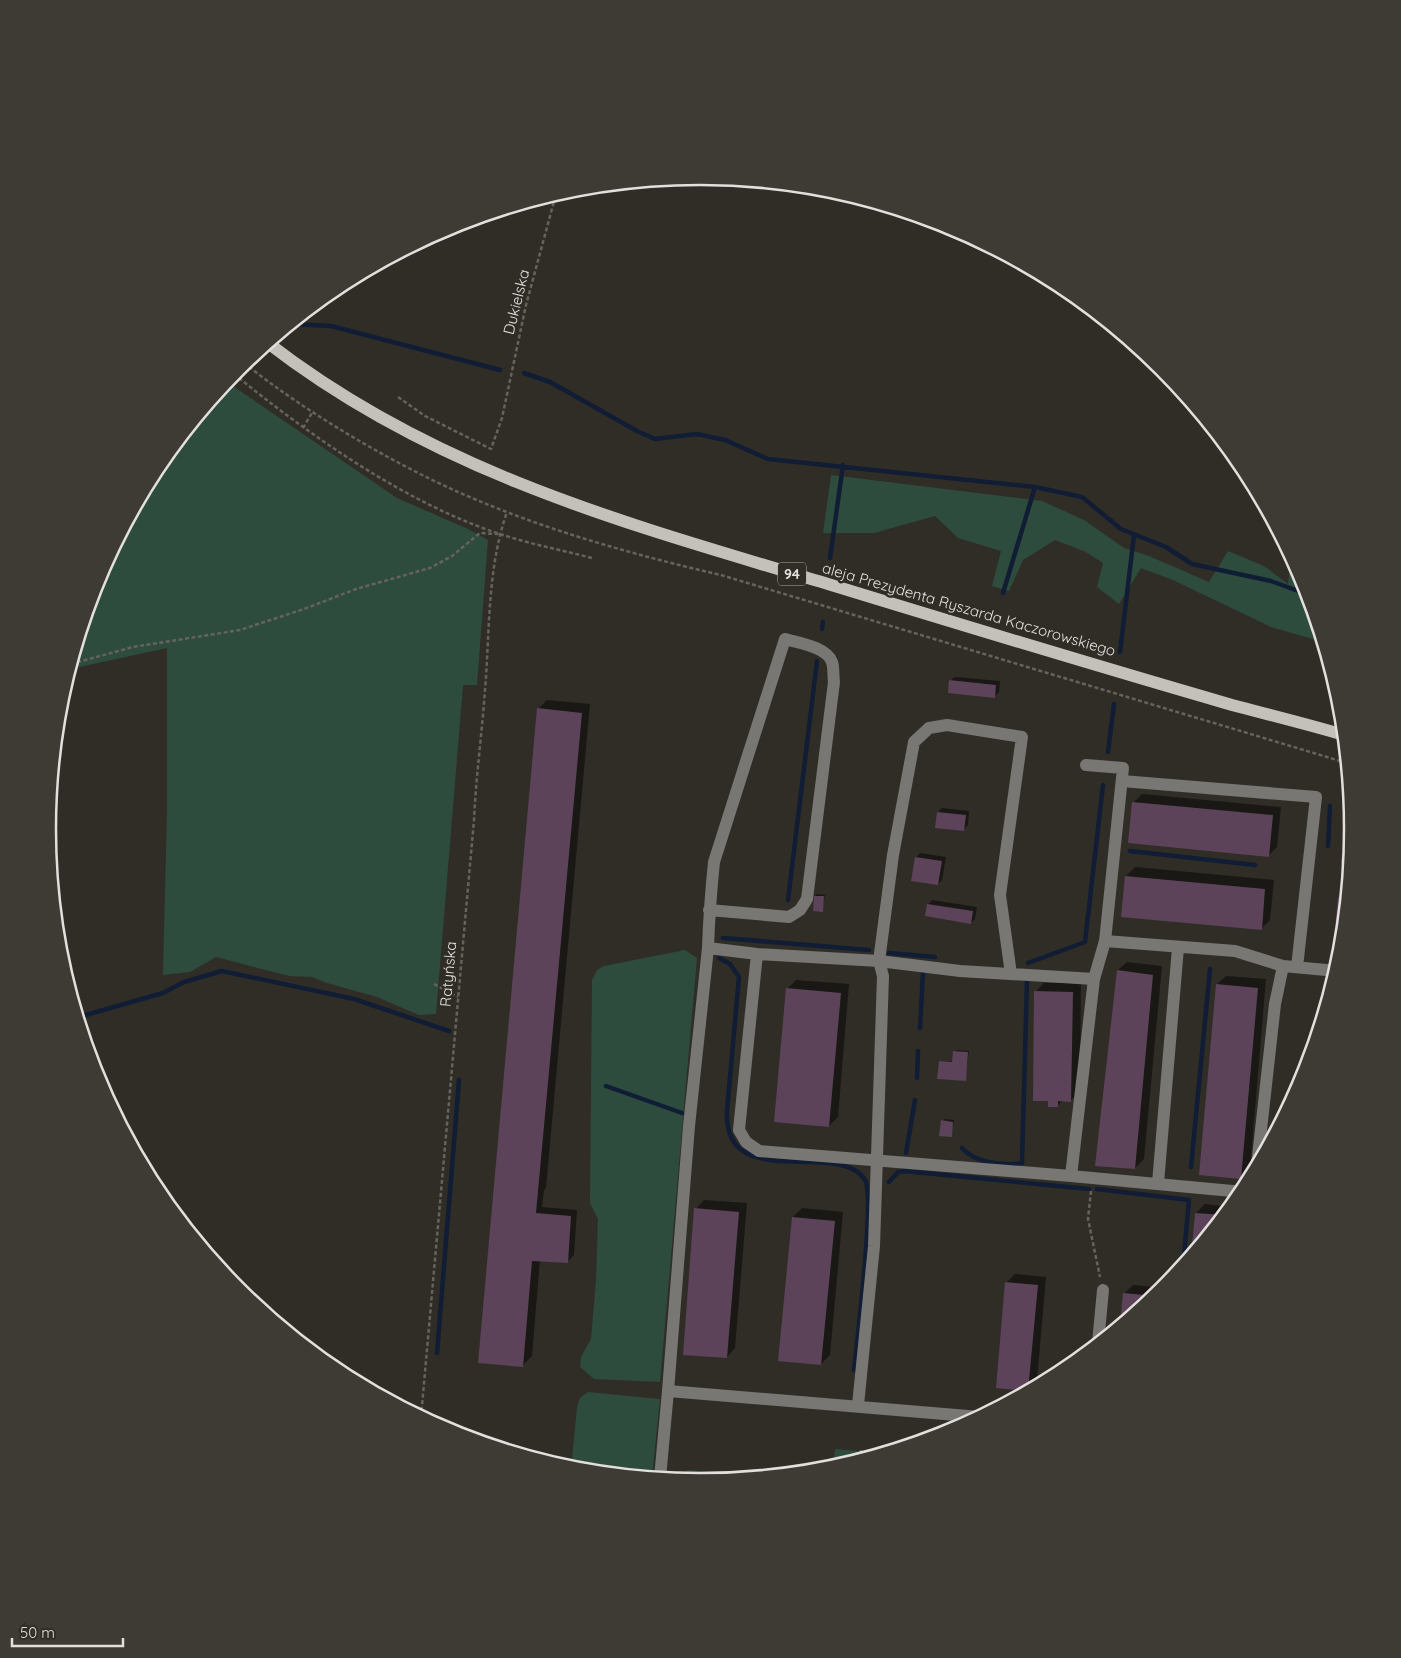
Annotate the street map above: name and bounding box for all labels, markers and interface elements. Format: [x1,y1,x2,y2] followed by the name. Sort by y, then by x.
[499,267,533,337] street label: Dukielska
[820,558,1118,660] street label: aleja Prezydenta Ryszarda Kaczorowskiego
[778,562,806,586] road number: 94
[436,941,460,1007] street label: Ratyńska
[12,1616,124,1648] scale bar
[20,1623,55,1642] text: 50 m

